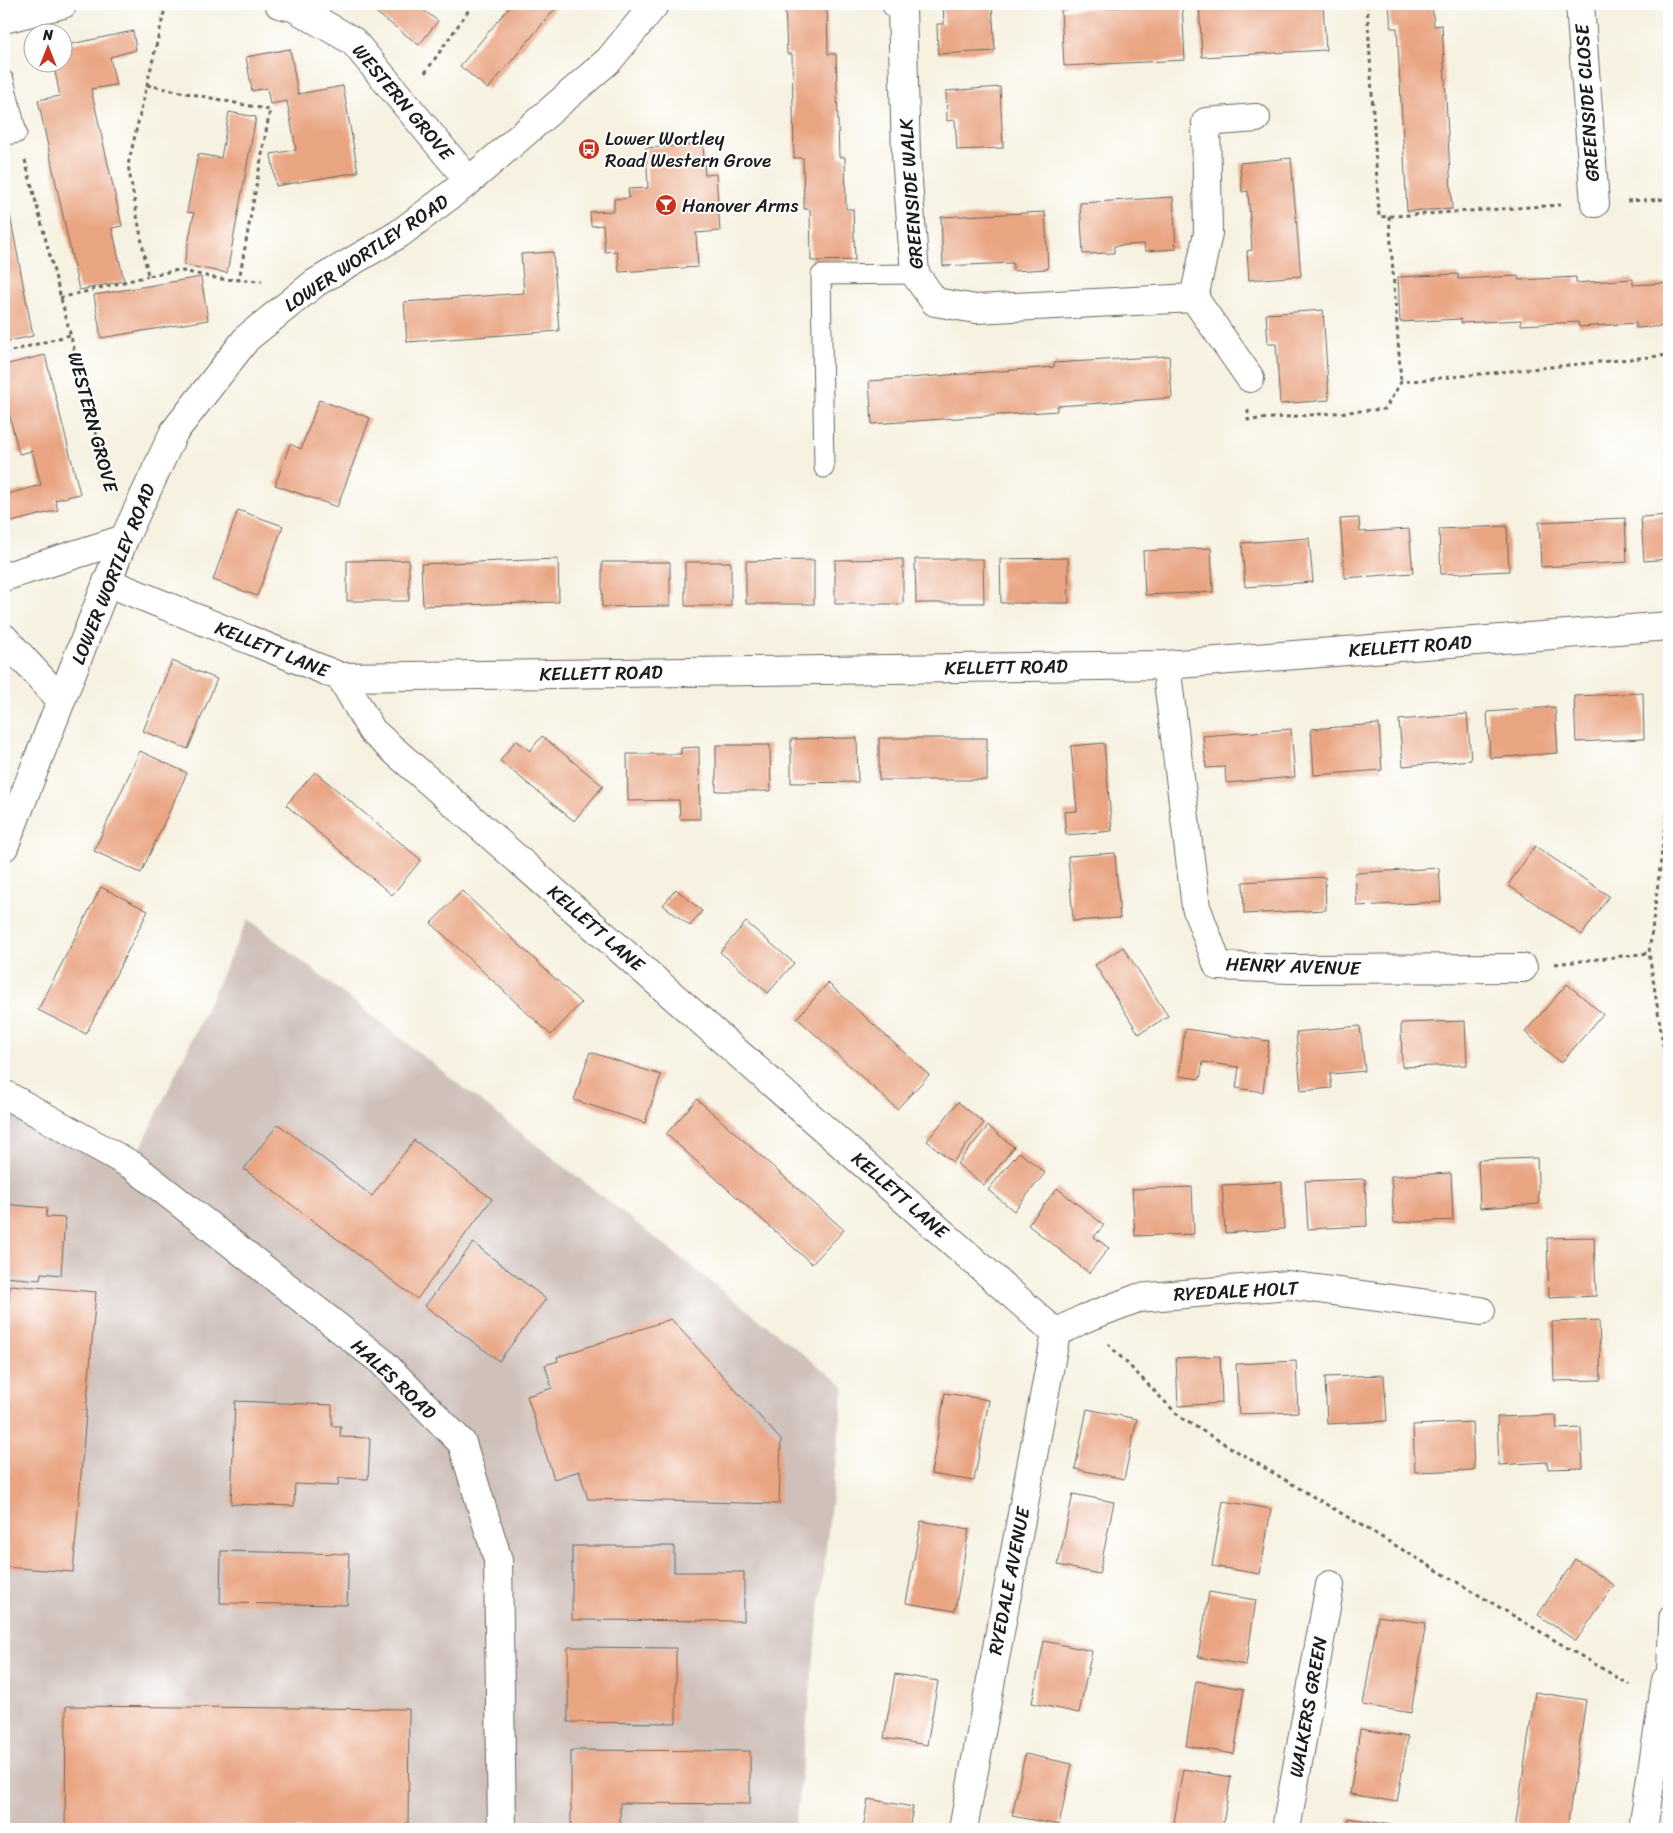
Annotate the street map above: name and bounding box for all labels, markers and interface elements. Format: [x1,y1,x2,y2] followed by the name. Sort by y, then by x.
[22,22,72,72] north arrow
[1565,22,1609,183] street label: GREENSIDE CLOSE
[42,23,53,48] text: N
[344,36,463,169] street label: WESTERN GROVE
[889,116,933,270] street label: GREENSIDE WALK
[605,122,771,177] place label: Lower Wortley Road Western Grove
[577,137,601,161] bus stop icon: Lower Wortley Road Western Grove
[277,185,456,321] street label: LOWER WORTLEY ROAD
[682,189,798,222] place label: Hanover Arms
[654,193,678,217] bar icon: Hanover Arms
[58,348,128,497] street label: WESTERN GROVE
[62,478,165,670] street label: LOWER WORTLEY ROAD
[210,611,335,687] street label: KELLETT LANE
[1347,625,1473,667] street label: KELLETT ROAD
[944,649,1069,685] street label: KELLETT ROAD
[539,655,664,691] street label: KELLETT ROAD
[540,876,653,981] street label: KELLETT LANE
[1225,947,1362,985] street label: HENRY AVENUE
[844,1143,957,1248] street label: KELLETT LANE
[1173,1271,1301,1311] street label: RYEDALE HOLT
[343,1330,445,1428] street label: HALES ROAD
[979,1503,1040,1658] street label: RYEDALE AVENUE
[1279,1633,1337,1780] street label: WALKERS GREEN

